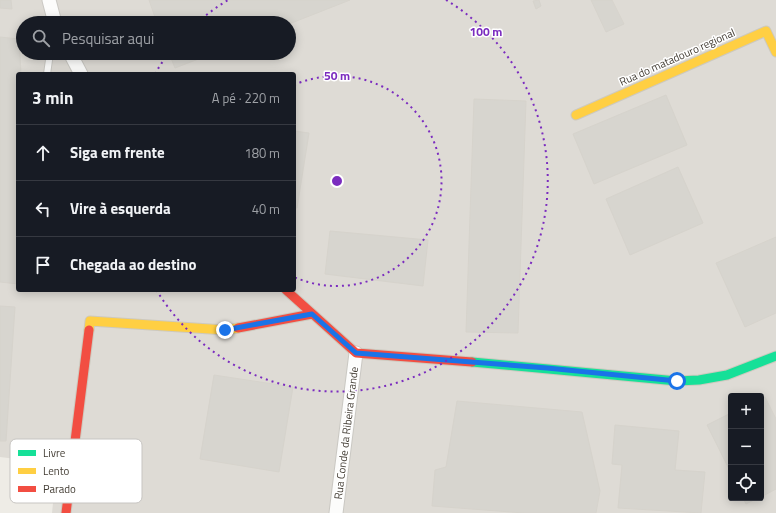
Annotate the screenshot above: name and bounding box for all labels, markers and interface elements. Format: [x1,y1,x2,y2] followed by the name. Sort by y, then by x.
[16,16,296,60] search box
[470,22,502,41] text: 100 m
[617,24,737,90] street label: Rua do matadouro regional
[30,27,52,49] icon: search
[62,27,154,50] text: Pesquisar aqui
[324,66,350,85] text: 50 m
[32,85,73,111] text: 3 min
[212,88,280,108] text: A pé · 220 m
[70,141,165,164] text: Siga em frente
[32,142,54,164] icon: ahead
[244,143,280,163] text: 180 m
[330,174,344,188] centre of rings
[70,197,171,220] text: Vire à esquerda
[32,198,54,220] icon: left
[252,199,280,219] text: 40 m
[70,253,196,276] text: Chegada ao destino
[32,254,54,276] icon: arrive
[216,321,234,339] route end
[330,365,362,500] street label: Rua Conde da Ribeira Grande
[668,372,686,390] route start
[728,393,764,501] map controls
[728,393,764,429] button: +
[728,429,764,465] button: −
[10,439,142,503] legend
[43,445,66,461] text: Livre
[43,463,70,479] text: Lento
[728,465,764,501] button: locate
[43,481,76,497] text: Parado

